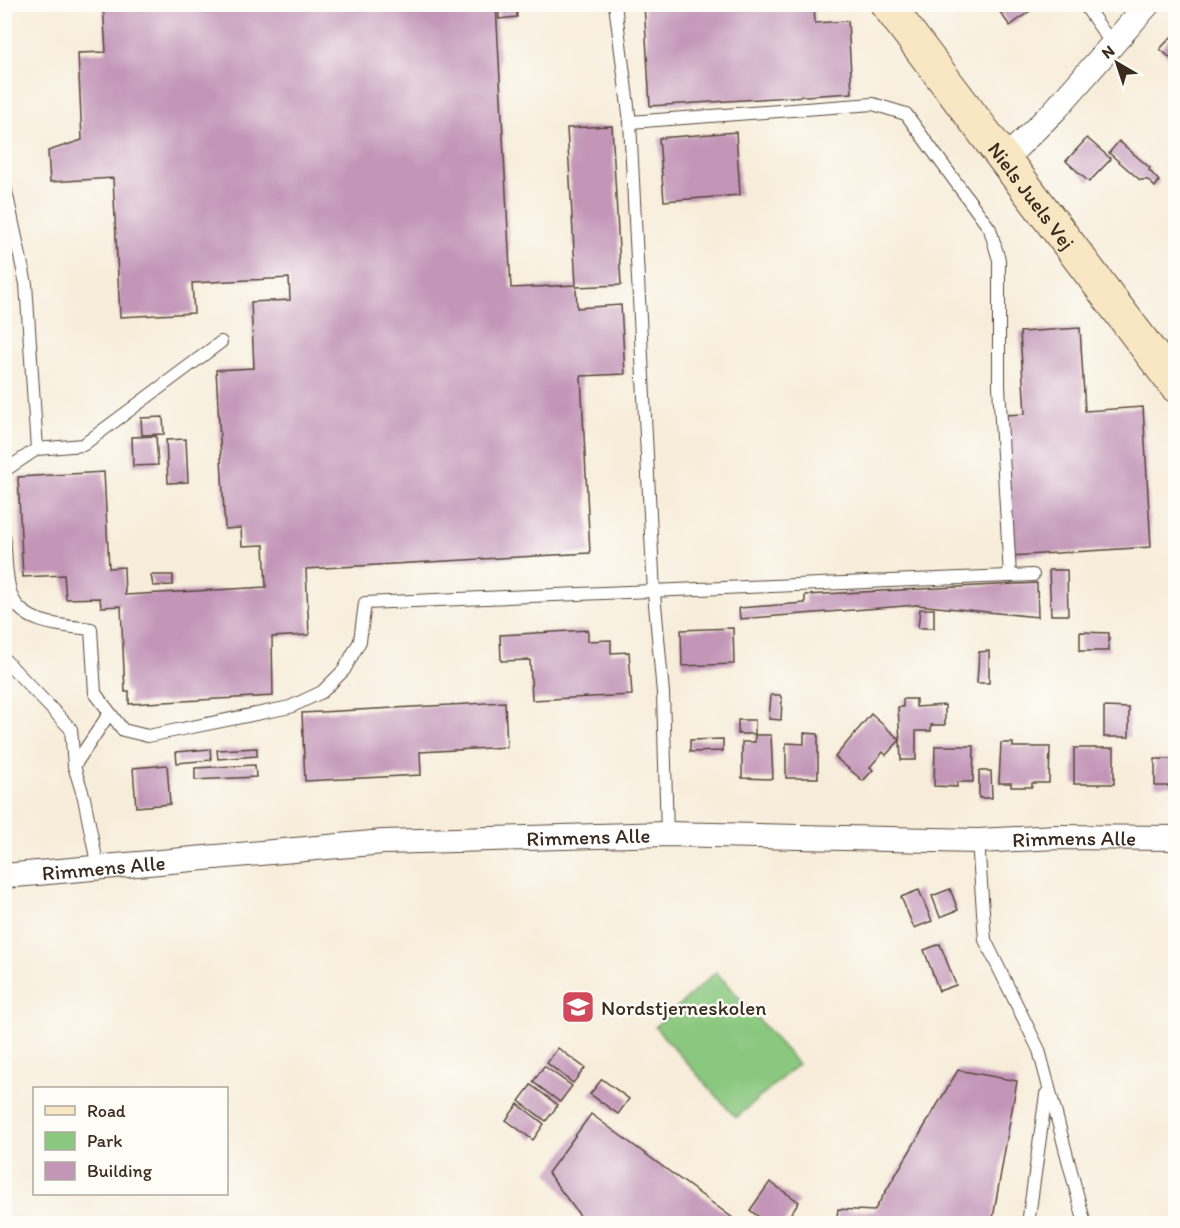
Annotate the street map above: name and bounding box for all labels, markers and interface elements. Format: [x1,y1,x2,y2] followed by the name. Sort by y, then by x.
[1087,33,1147,93] north arrow
[1098,41,1118,63] text: N
[983,137,1081,254] street label: Niels Juels Vej
[526,822,651,850] street label: Rimmens Alle
[1012,824,1136,852] street label: Rimmens Alle
[41,849,166,885] street label: Rimmens Alle
[560,989,596,1025] school or university icon: Nordstjerneskolen
[601,995,766,1020] place label: Nordstjerneskolen
[33,1087,228,1195] legend
[87,1100,126,1122] text: Road
[87,1130,122,1152] text: Park
[87,1160,153,1182] text: Building

